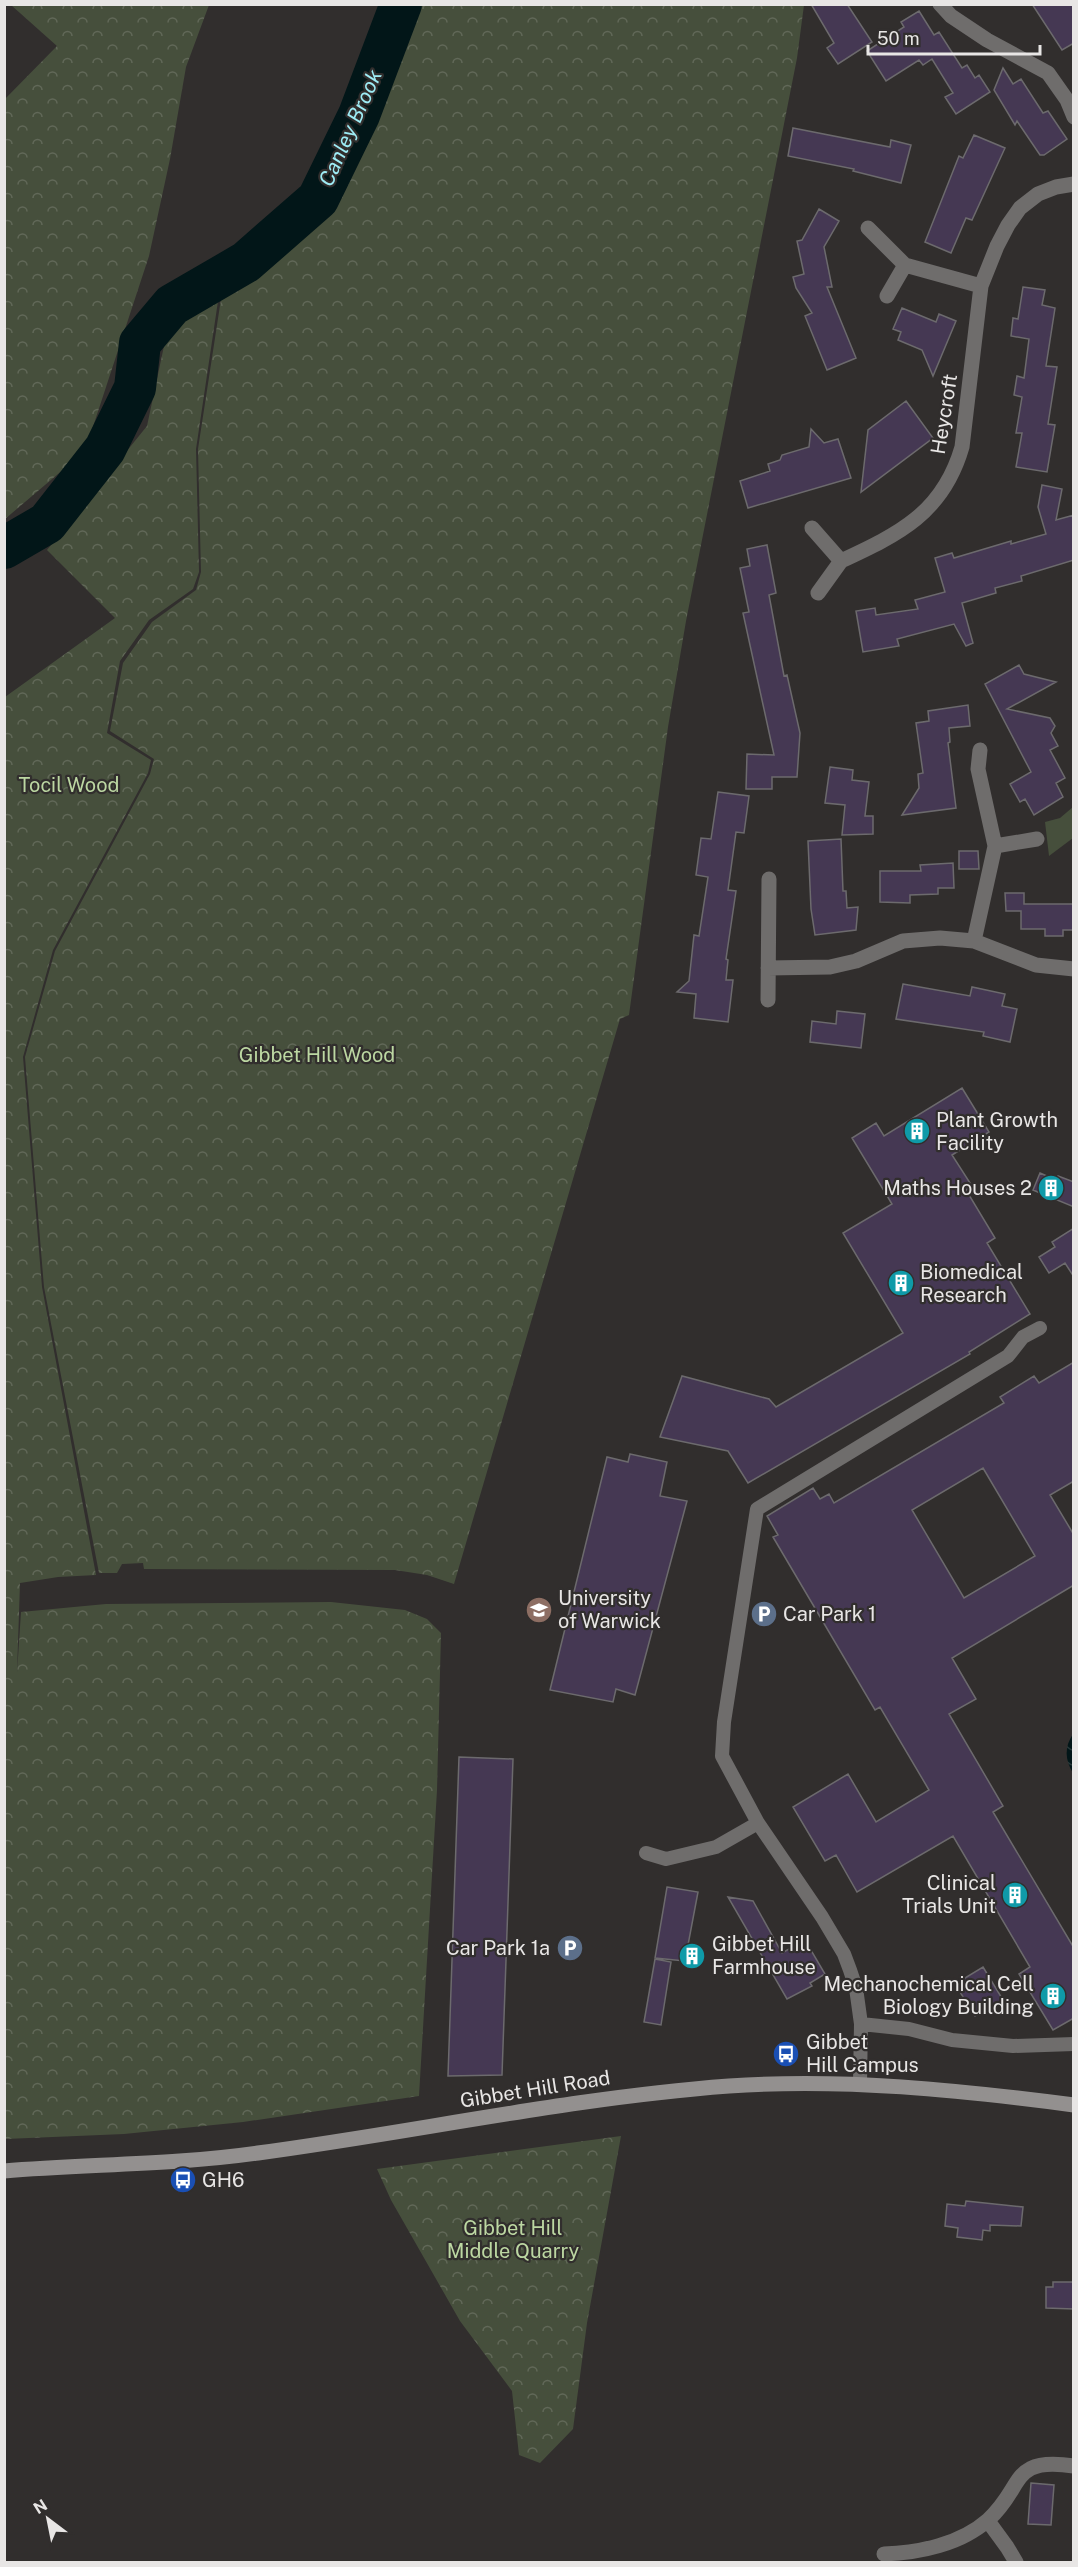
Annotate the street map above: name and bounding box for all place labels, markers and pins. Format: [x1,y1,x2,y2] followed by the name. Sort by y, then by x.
[936,1108,1058,1155] place label: Plant Growth Facility
[902,1116,932,1146] building icon: Plant Growth Facility
[1036,1173,1066,1203] building icon: Maths Houses 2
[883,1176,1032,1200] place label: Maths Houses 2
[920,1260,1023,1307] place label: Biomedical Research
[886,1268,916,1298] building icon: Biomedical Research
[558,1586,661,1633] place label: University of Warwick
[524,1595,554,1625] school or university icon: University of Warwick
[749,1599,779,1629] parking icon: Car Park 1
[783,1602,876,1626] place label: Car Park 1
[902,1871,996,1918] place label: Clinical Trials Unit
[1000,1880,1030,1910] building icon: Clinical Trials Unit
[712,1932,816,1979] place label: Gibbet Hill Farmhouse
[555,1933,585,1963] parking icon: Car Park 1a
[446,1936,550,1960] place label: Car Park 1a
[677,1941,707,1971] building icon: Gibbet Hill Farmhouse
[823,1972,1034,2019] place label: Mechanochemical Cell Biology Building
[1038,1981,1068,2011] building icon: Mechanochemical Cell Biology Building
[806,2030,919,2077] place label: Gibbet Hill Campus
[771,2039,801,2069] bus stop icon: Gibbet Hill Campus
[168,2165,198,2195] bus stop icon: GH6
[202,2168,244,2192] place label: GH6

